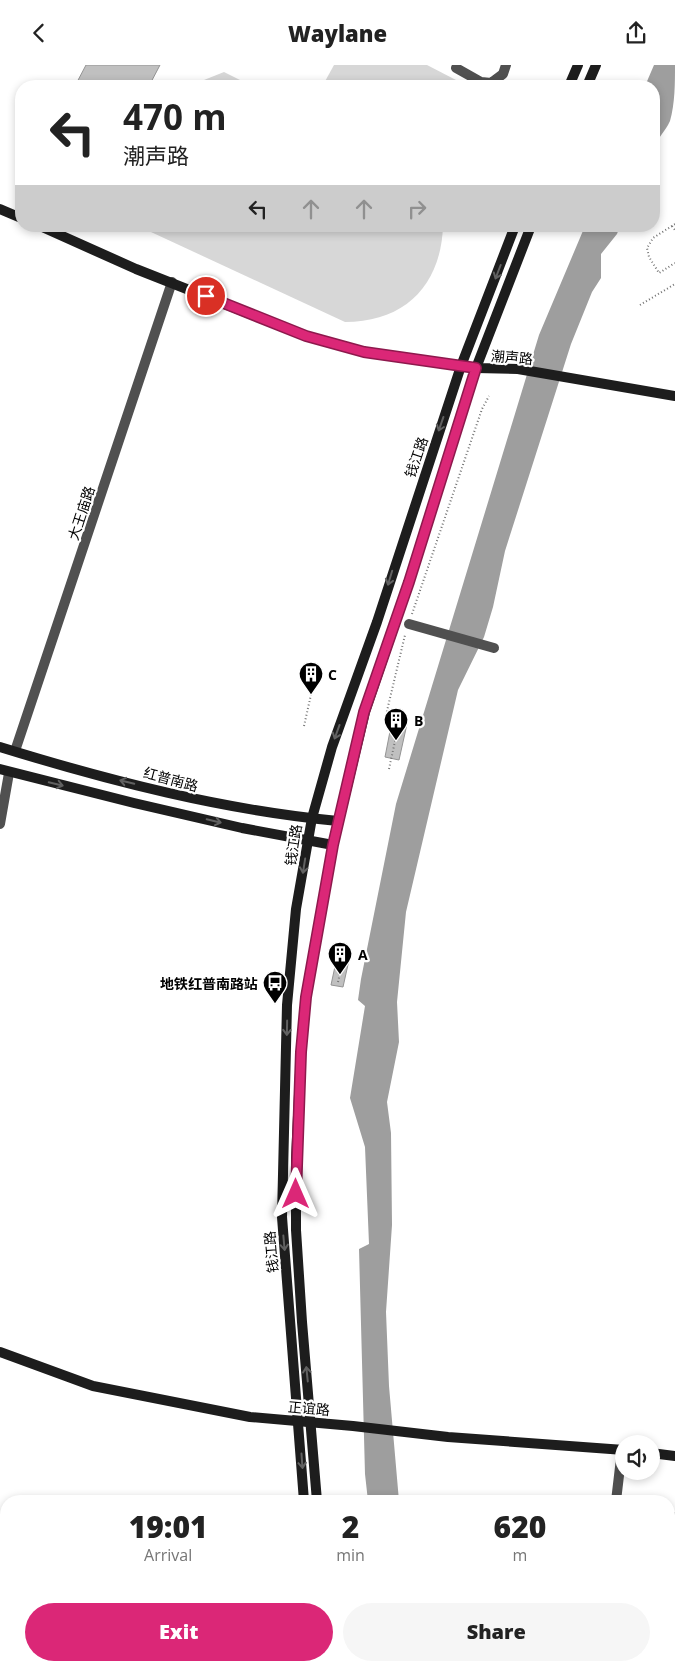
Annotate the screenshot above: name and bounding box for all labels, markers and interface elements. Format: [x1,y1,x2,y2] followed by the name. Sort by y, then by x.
[288,18,387,48] text: Waylane
[25,19,53,47] icon: back
[622,19,650,47] icon: share
[123,93,227,140] text: 470 m
[40,100,105,165] icon: left
[123,140,189,170] text: 潮声路
[244,195,272,223] icon: left
[297,195,325,223] icon: ahead
[350,195,378,223] icon: ahead
[403,195,431,223] icon: right
[492,264,502,279] one-way arrow
[185,275,227,317] pin
[192,282,220,310] icon: arrive
[490,346,534,368] street label: 潮声路
[436,416,446,432] one-way arrow
[400,434,432,480] street label: 钱江路
[63,483,99,543] street label: 大王庙路
[385,570,395,586] one-way arrow
[298,661,324,695] building icon: C
[328,665,337,684] place label: C
[383,707,409,741] building icon: B
[414,711,423,730] place label: B
[332,724,341,739] one-way arrow
[141,763,201,795] street label: 红普南路
[119,777,135,786] one-way arrow
[48,780,64,789] one-way arrow
[206,817,222,826] one-way arrow
[280,823,306,867] street label: 钱江路
[299,858,309,874] one-way arrow
[327,941,353,975] building icon: A
[358,945,368,964] place label: A
[262,970,288,1004] bus stop icon: 地铁红普南路站
[160,974,258,993] place label: 地铁红普南路站
[282,1020,292,1036] one-way arrow
[269,1167,321,1219] position arrow
[260,1230,282,1274] street label: 钱江路
[280,1234,289,1250] one-way arrow
[302,1366,312,1382] one-way arrow
[287,1397,331,1419] street label: 正谊路
[615,1435,660,1480] map controls
[615,1435,660,1480] button: sound
[297,1453,306,1469] one-way arrow
[129,1506,208,1547] text: 19:01
[342,1506,359,1547] text: 2
[494,1506,546,1547] text: 620
[144,1544,192,1566] text: Arrival
[336,1544,365,1566] text: min
[513,1544,527,1566] text: m
[25,1603,333,1661] button: Exit
[343,1603,650,1661] button: Share

